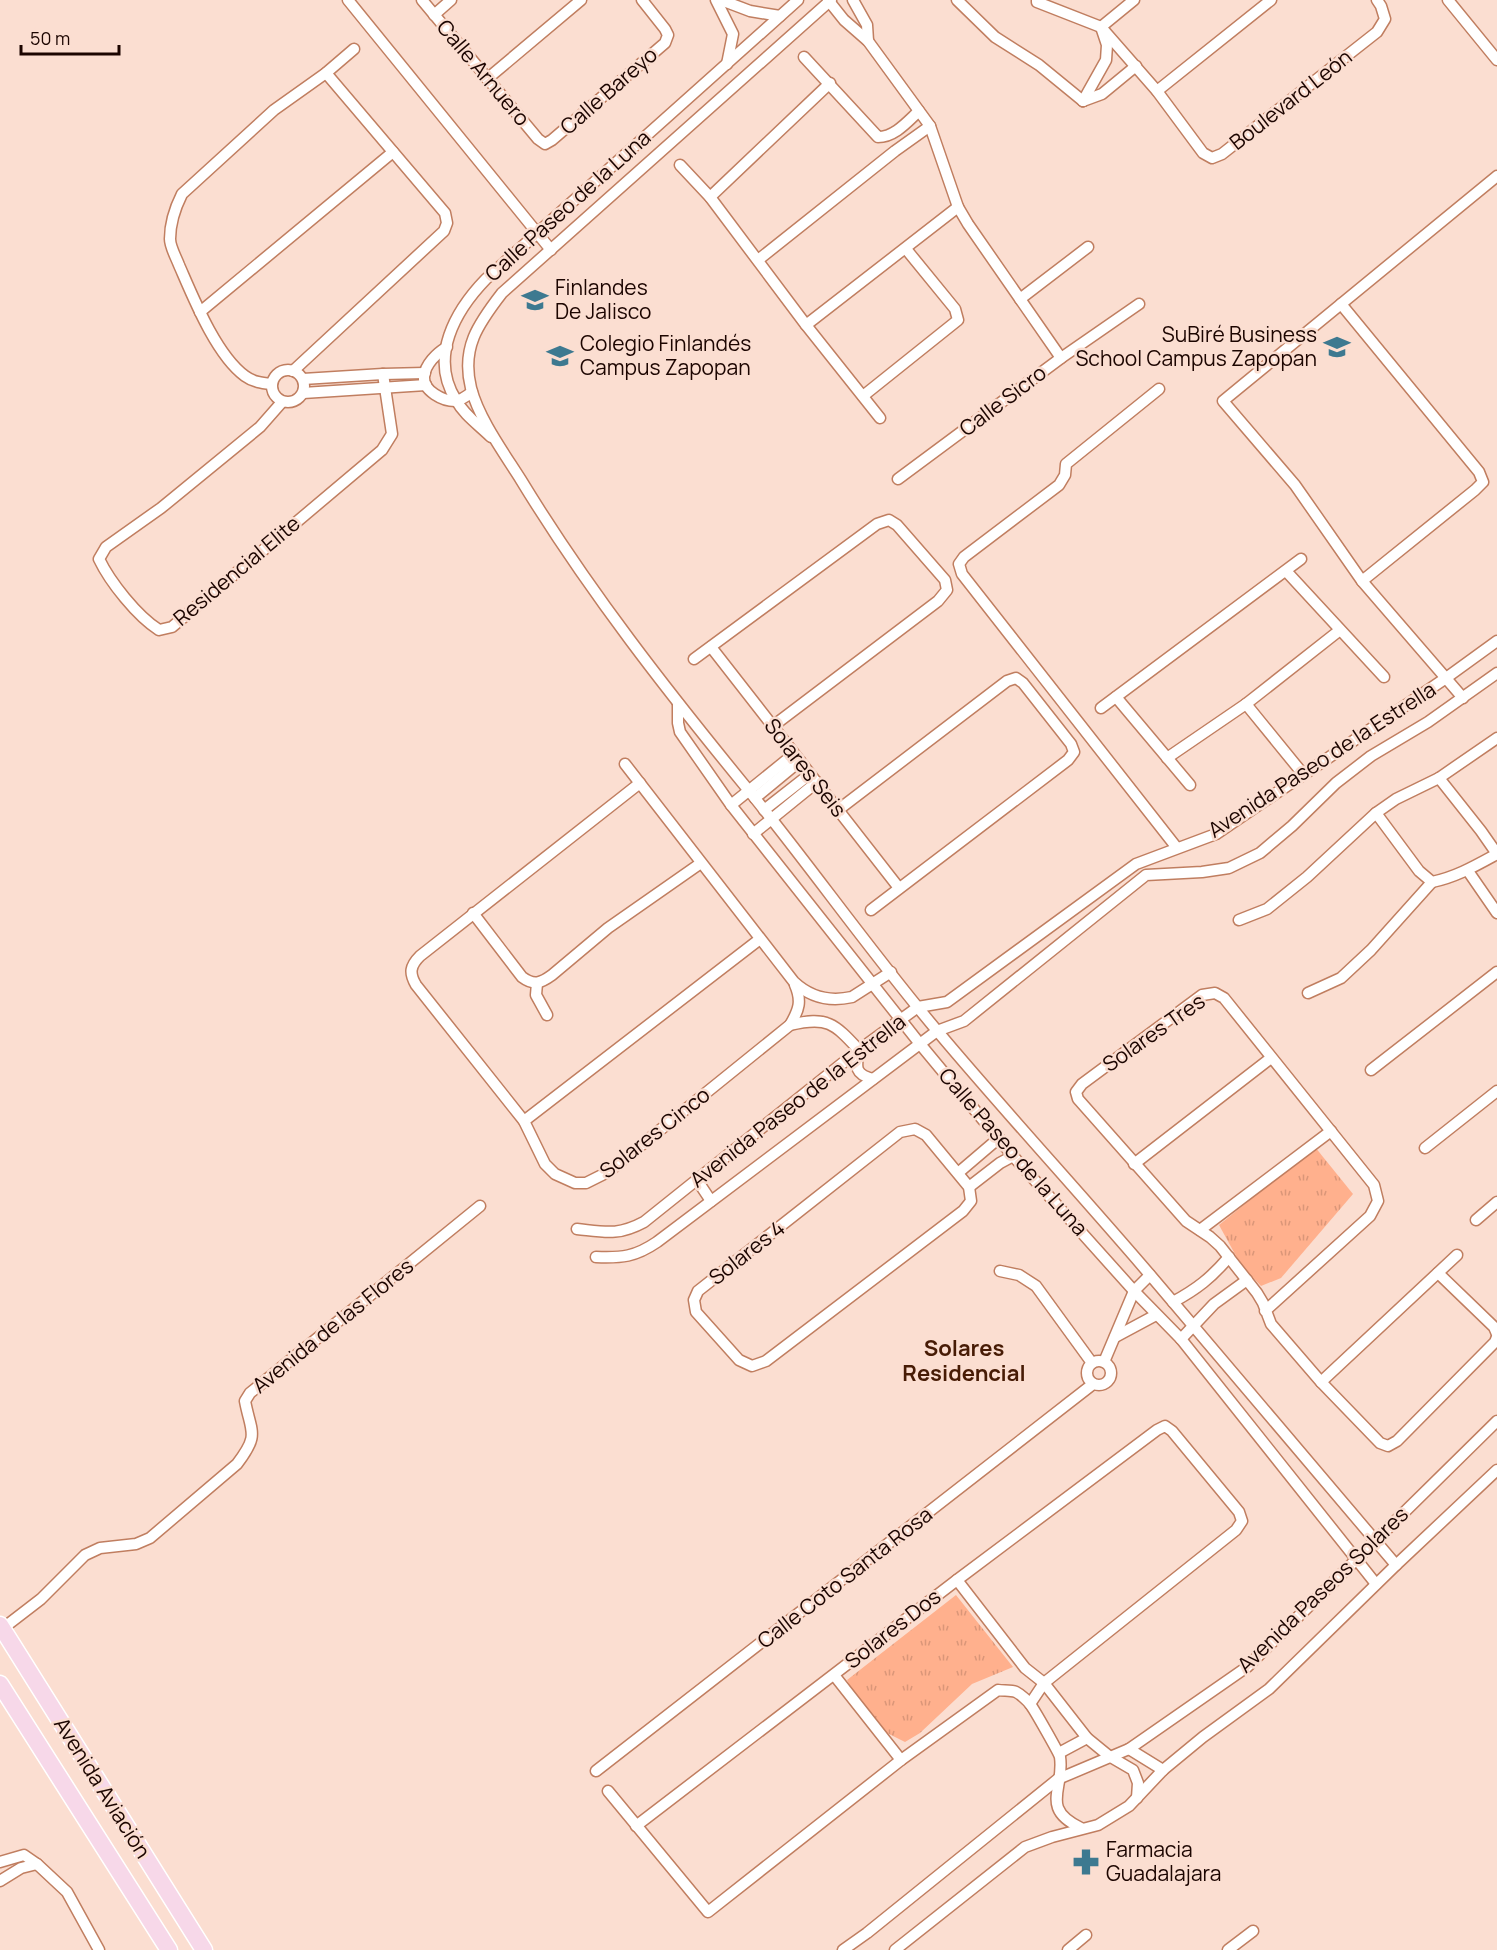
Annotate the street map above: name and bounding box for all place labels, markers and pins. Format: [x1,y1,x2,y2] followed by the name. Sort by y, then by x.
[555,273,652,325] place label: Finlandes De Jalisco
[520,285,550,315] school or university icon: Finlandes De Jalisco
[1075,320,1317,372] place label: SuBiré Business School Campus Zapopan
[580,329,751,381] place label: Colegio Finlandés Campus Zapopan
[1322,332,1352,362] school or university icon: SuBiré Business School Campus Zapopan
[545,341,575,371] school or university icon: Colegio Finlandés Campus Zapopan
[1106,1835,1221,1887] place label: Farmacia Guadalajara
[1071,1847,1101,1877] pharmacy icon: Farmacia Guadalajara

